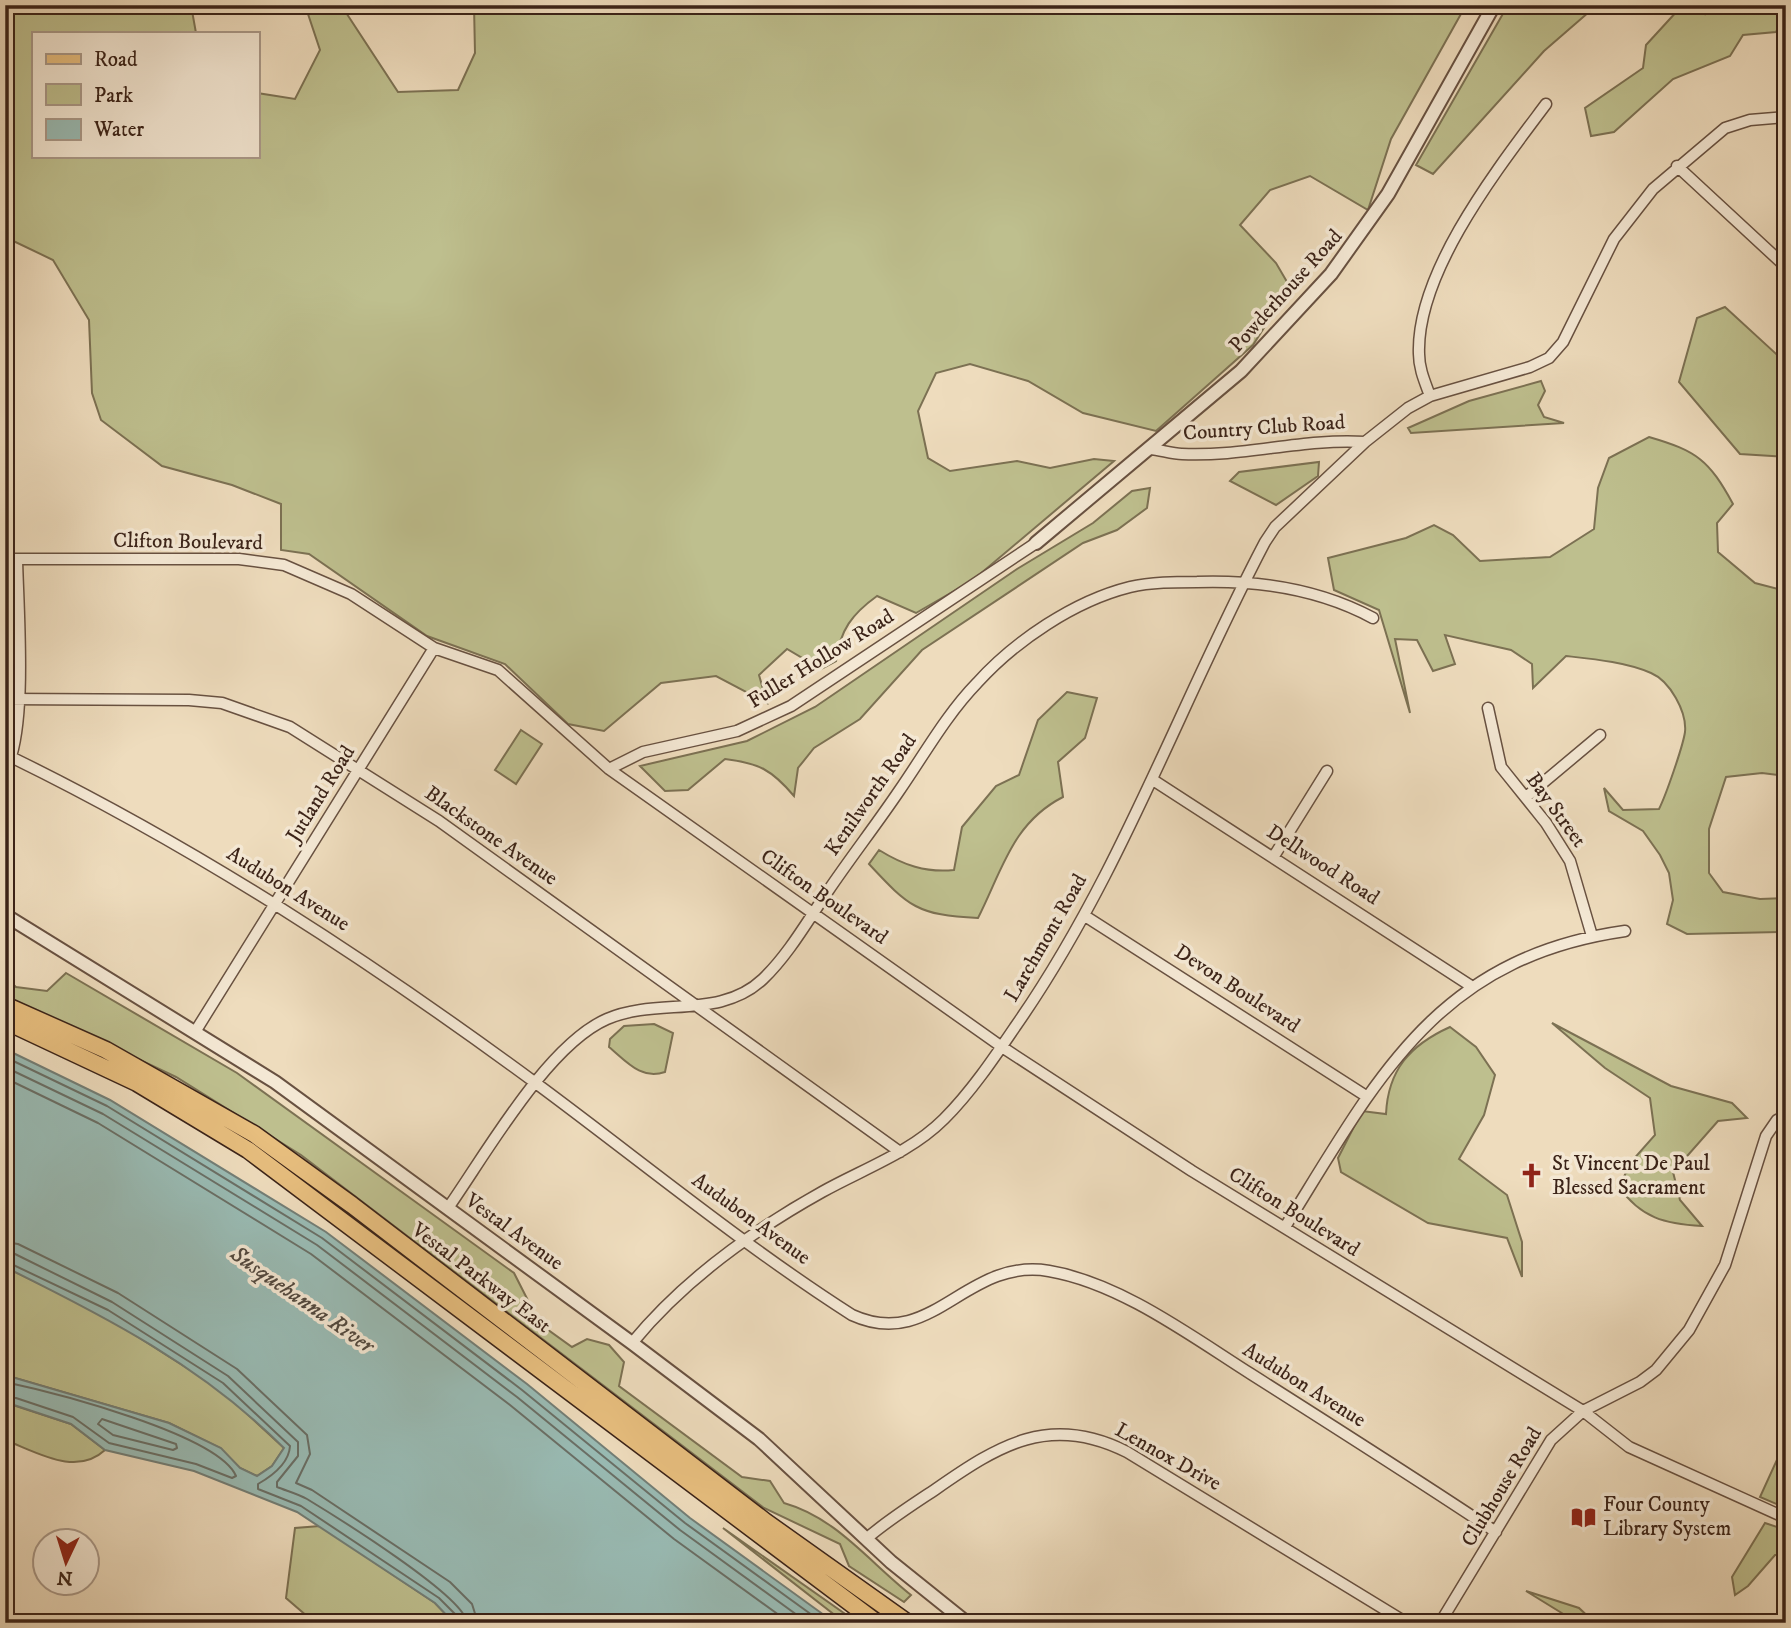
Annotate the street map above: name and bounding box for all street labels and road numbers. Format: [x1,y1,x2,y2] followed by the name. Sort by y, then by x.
[1224,224,1349,358] street label: Powderhouse Road
[1182,409,1346,447] street label: Country Club Road
[113,528,264,556] street label: Clifton Boulevard
[743,603,899,714] street label: Fuller Hollow Road
[819,729,923,861] street label: Kenilworth Road
[280,740,361,849] street label: Jutland Road
[1520,767,1592,853] street label: Bay Street
[419,780,563,892] street label: Blackstone Avenue
[1262,819,1385,911] street label: Dellwood Road
[222,841,355,937] street label: Audubon Avenue
[755,843,893,951] street label: Clifton Boulevard
[999,869,1093,1007] street label: Larchmont Road
[1169,939,1305,1039] street label: Devon Boulevard
[1224,1161,1365,1263] street label: Clifton Boulevard
[687,1167,816,1271] street label: Audubon Avenue
[459,1187,568,1276] street label: Vestal Avenue
[405,1217,556,1339] street label: Vestal Parkway East
[1238,1337,1371,1433] street label: Audubon Avenue
[1110,1417,1226,1497] street label: Lennox Drive
[1456,1422,1548,1552] street label: Clubhouse Road

